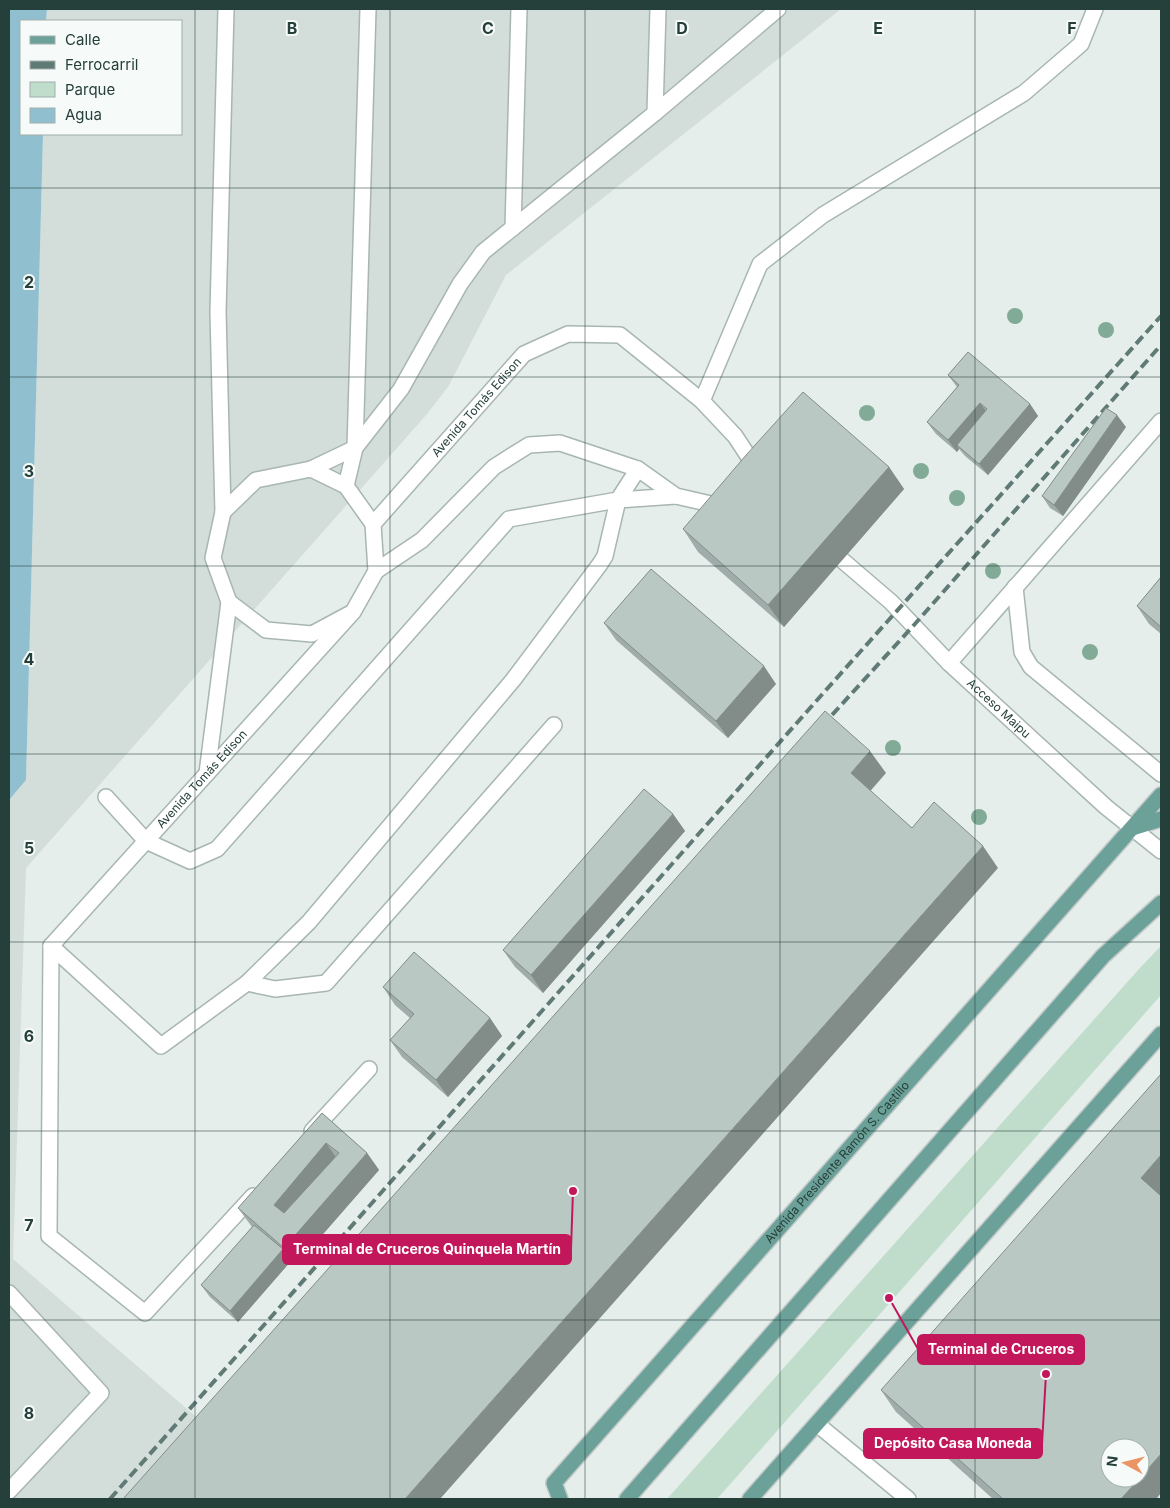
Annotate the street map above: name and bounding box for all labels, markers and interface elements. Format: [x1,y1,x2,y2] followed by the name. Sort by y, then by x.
[287,18,297,38] text: B
[482,18,494,38] text: C
[676,18,688,38] text: D
[873,18,883,38] text: E
[1067,18,1077,38] text: F
[20,20,182,135] legend
[65,30,100,49] text: Calle
[65,55,138,74] text: Ferrocarril
[65,80,115,99] text: Parque
[65,105,102,124] text: Agua
[24,272,34,292] text: 2
[428,354,524,460] street label: Avenida Tomás Edison
[24,461,34,481] text: 3
[24,649,35,669] text: 4
[964,675,1034,741] street label: Acceso Maipu
[153,726,250,831] street label: Avenida Tomás Edison
[24,838,34,858] text: 5
[24,1026,34,1046] text: 6
[761,1078,912,1246] street label: Avenida Presidente Ramón S. Castillo
[24,1215,34,1235] text: 7
[283,1235,571,1264] callout: Terminal de Cruceros Quinquela Martín
[293,1240,561,1257] text: Terminal de Cruceros Quinquela Martín
[918,1335,1084,1364] callout: Terminal de Cruceros
[928,1340,1074,1357] text: Terminal de Cruceros
[24,1403,34,1423] text: 8
[864,1429,1042,1458] callout: Depósito Casa Moneda
[874,1434,1032,1451] text: Depósito Casa Moneda
[1100,1438,1150,1488] north arrow
[1103,1455,1121,1468] text: N

